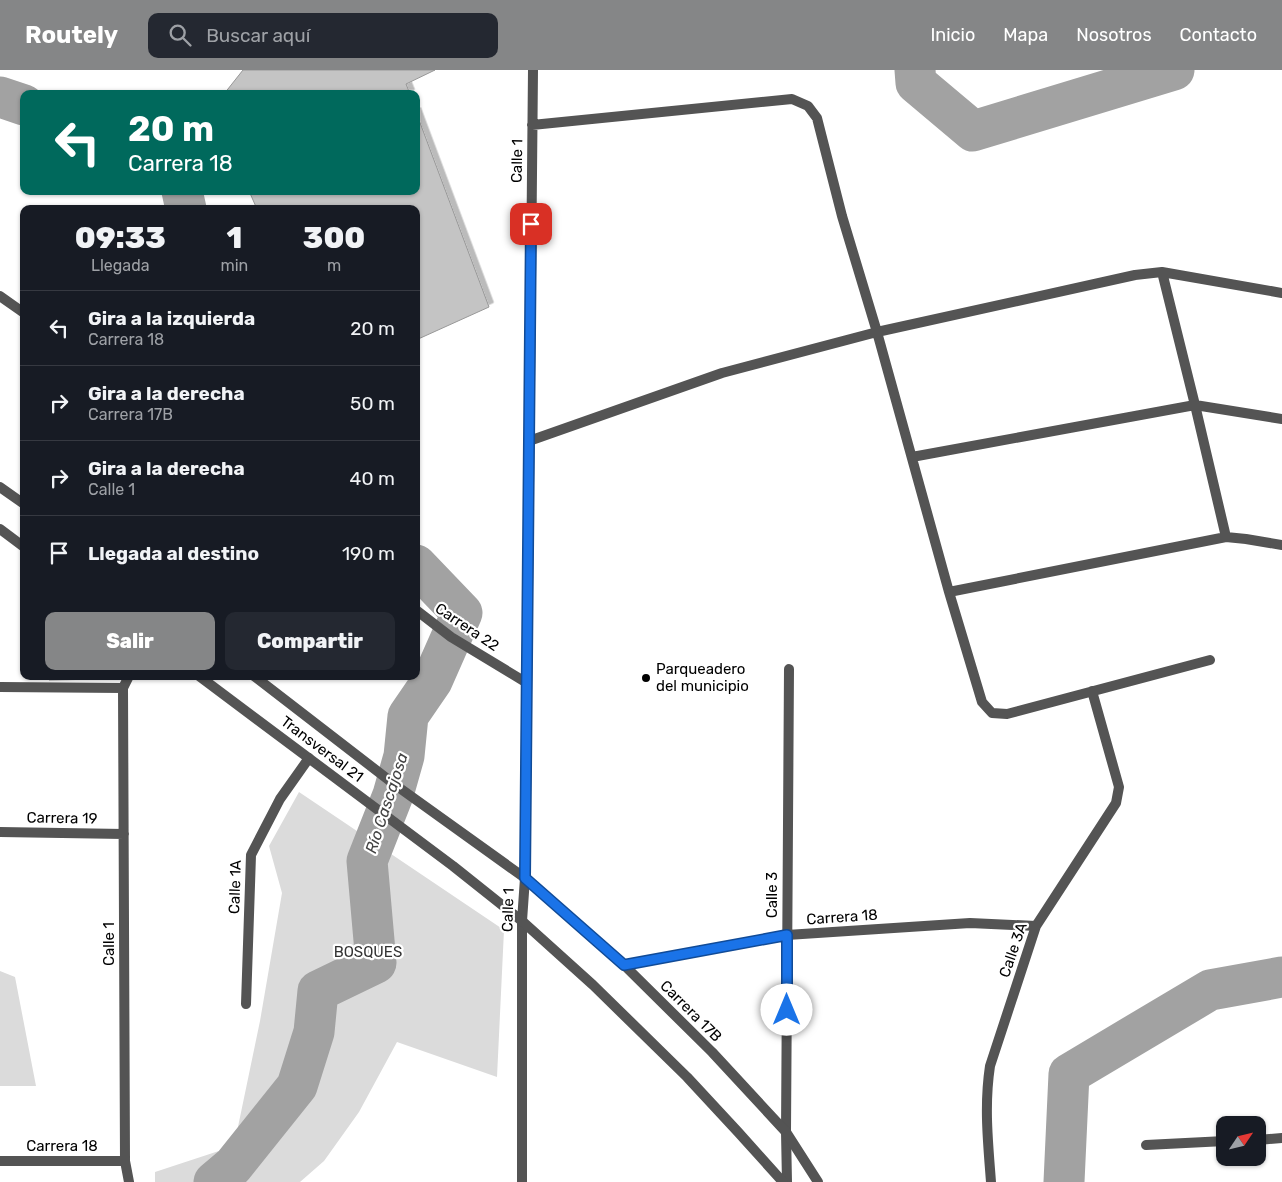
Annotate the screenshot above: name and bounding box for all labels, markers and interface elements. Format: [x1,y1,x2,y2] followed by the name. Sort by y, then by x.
[148,13,498,58] search box
[25,21,118,49] text: Routely
[166,21,194,49] icon: search
[206,24,310,47] text: Buscar aquí
[930,24,975,46] text: Inicio
[1003,24,1048,46] text: Mapa
[1076,24,1152,46] text: Nosotros
[1180,24,1257,46] text: Contacto
[128,108,214,150] text: 20 m
[45,110,110,175] icon: left
[508,139,526,183] street label: Calle 1
[128,150,233,177] text: Carrera 18
[510,203,552,245] pin
[517,210,545,238] icon: arrive
[75,220,166,256] text: 09:33
[226,220,242,256] text: 1
[303,220,365,256] text: 300
[91,256,150,275] text: Llegada
[220,256,248,275] text: min
[327,256,341,275] text: m
[88,307,255,330] text: Gira a la izquierda
[45,314,73,342] icon: left
[350,317,395,340] text: 20 m
[88,330,164,349] text: Carrera 18
[88,382,245,405] text: Gira a la derecha
[45,389,73,417] icon: right
[350,392,395,415] text: 50 m
[88,405,173,424] text: Carrera 17B
[88,457,245,480] text: Gira a la derecha
[45,464,73,492] icon: right
[350,467,395,490] text: 40 m
[88,480,135,499] text: Calle 1
[45,539,73,567] icon: arrive
[88,542,259,565] text: Llegada al destino
[342,542,395,565] text: 190 m
[432,599,502,655] street label: Carrera 22
[45,612,215,670] button: Salir
[225,612,395,670] button: Compartir
[656,660,749,695] place label: Parqueadero del municipio
[640,672,652,684] marker: Parqueadero del municipio
[277,712,367,786] street label: Transversal 21
[361,750,412,856] water label: Río Cascajosa
[26,808,98,828] street label: Carrera 19
[225,860,245,914] street label: Calle 1A
[763,872,781,918] street label: Calle 3
[498,888,518,932] street label: Calle 1
[806,906,878,928] street label: Carrera 18
[995,920,1031,980] street label: Calle 3A
[100,922,118,966] street label: Calle 1
[334,943,402,961] park label: BOSQUES
[656,976,726,1046] street label: Carrera 17B
[760,983,812,1035] position arrow
[1216,1116,1266,1166] north arrow
[1216,1116,1266,1166] map controls
[26,1137,98,1155] street label: Carrera 18

